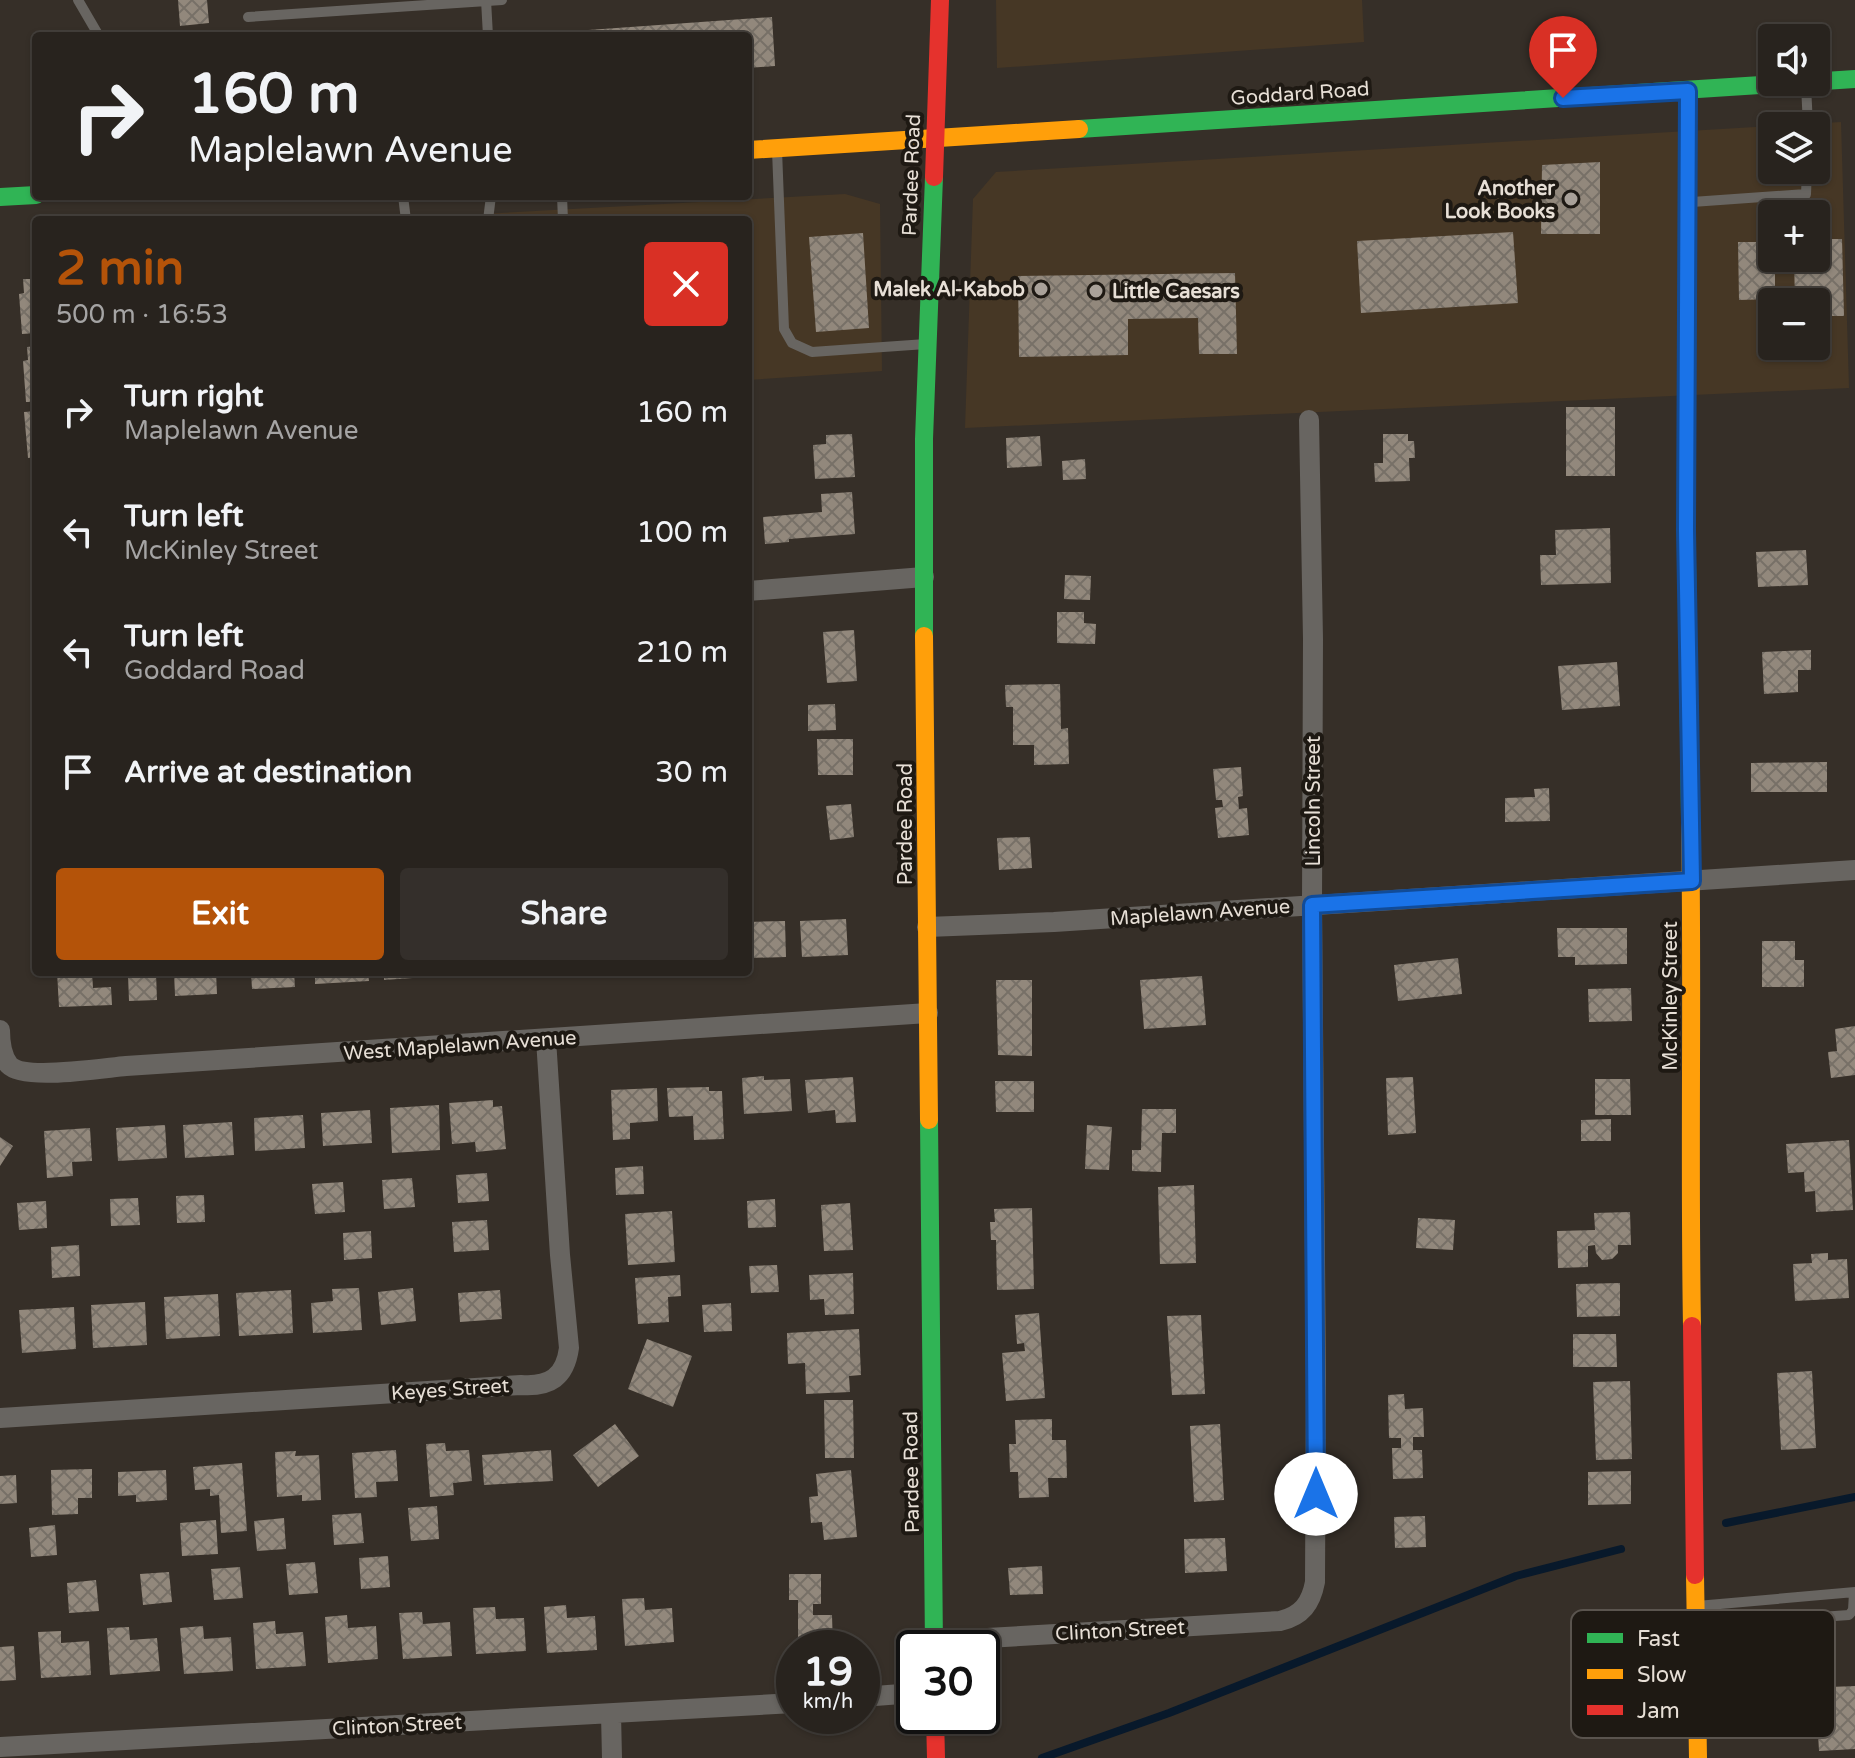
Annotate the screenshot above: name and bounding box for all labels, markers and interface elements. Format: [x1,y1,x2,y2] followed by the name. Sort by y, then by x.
[1529,16,1597,98] pin
[1758,24,1830,360] map controls
[1758,24,1830,96] button: sound
[1541,28,1585,72] icon: arrive
[188,61,359,128] text: 160 m
[56,64,160,168] icon: right
[1230,77,1370,111] street label: Goddard Road
[1758,112,1830,184] button: layers
[898,114,926,237] street label: Pardee Road
[188,129,513,172] text: Maplelawn Avenue
[1445,177,1555,224] place label: Another Look Books
[1562,190,1580,208] marker: Another Look Books
[1758,200,1830,272] button: +
[56,240,184,298] text: 2 min
[644,242,728,326] button: close
[873,278,1025,302] place label: Malek Al-Kabob
[1032,280,1050,298] marker: Malek Al-Kabob
[1112,280,1240,304] place label: Little Caesars
[1087,282,1105,300] marker: Little Caesars
[1758,288,1830,360] button: −
[56,299,228,330] text: 500 m · 16:53
[124,378,264,415] text: Turn right
[56,390,100,434] icon: right
[636,394,728,431] text: 160 m
[124,415,358,446] text: Maplelawn Avenue
[124,498,243,535] text: Turn left
[56,510,100,554] icon: left
[636,514,728,551] text: 100 m
[124,535,318,566] text: McKinley Street
[124,618,243,655] text: Turn left
[56,630,100,674] icon: left
[636,634,728,671] text: 210 m
[124,655,305,686] text: Goddard Road
[1302,735,1326,866] street label: Lincoln Street
[56,750,100,794] icon: arrive
[124,754,412,791] text: Arrive at destination
[655,754,728,791] text: 30 m
[894,763,918,885] street label: Pardee Road
[56,868,384,960] button: Exit
[400,868,728,960] button: Share
[1109,895,1291,931] street label: Maplelawn Avenue
[1659,921,1683,1071] street label: McKinley Street
[343,1026,577,1066] street label: West Maplelawn Avenue
[390,1374,510,1406] street label: Keyes Street
[899,1411,925,1533] street label: Pardee Road
[1274,1452,1358,1536] position arrow
[1571,1610,1835,1738] legend
[1055,1616,1186,1646] street label: Clinton Street
[1637,1626,1680,1652] text: Fast
[896,1630,1000,1734] speed limit sign: 30
[803,1648,853,1696] text: 19
[1637,1662,1687,1688] text: Slow
[803,1690,853,1714] text: km/h
[1637,1698,1680,1724] text: Jam
[332,1711,463,1741] street label: Clinton Street

